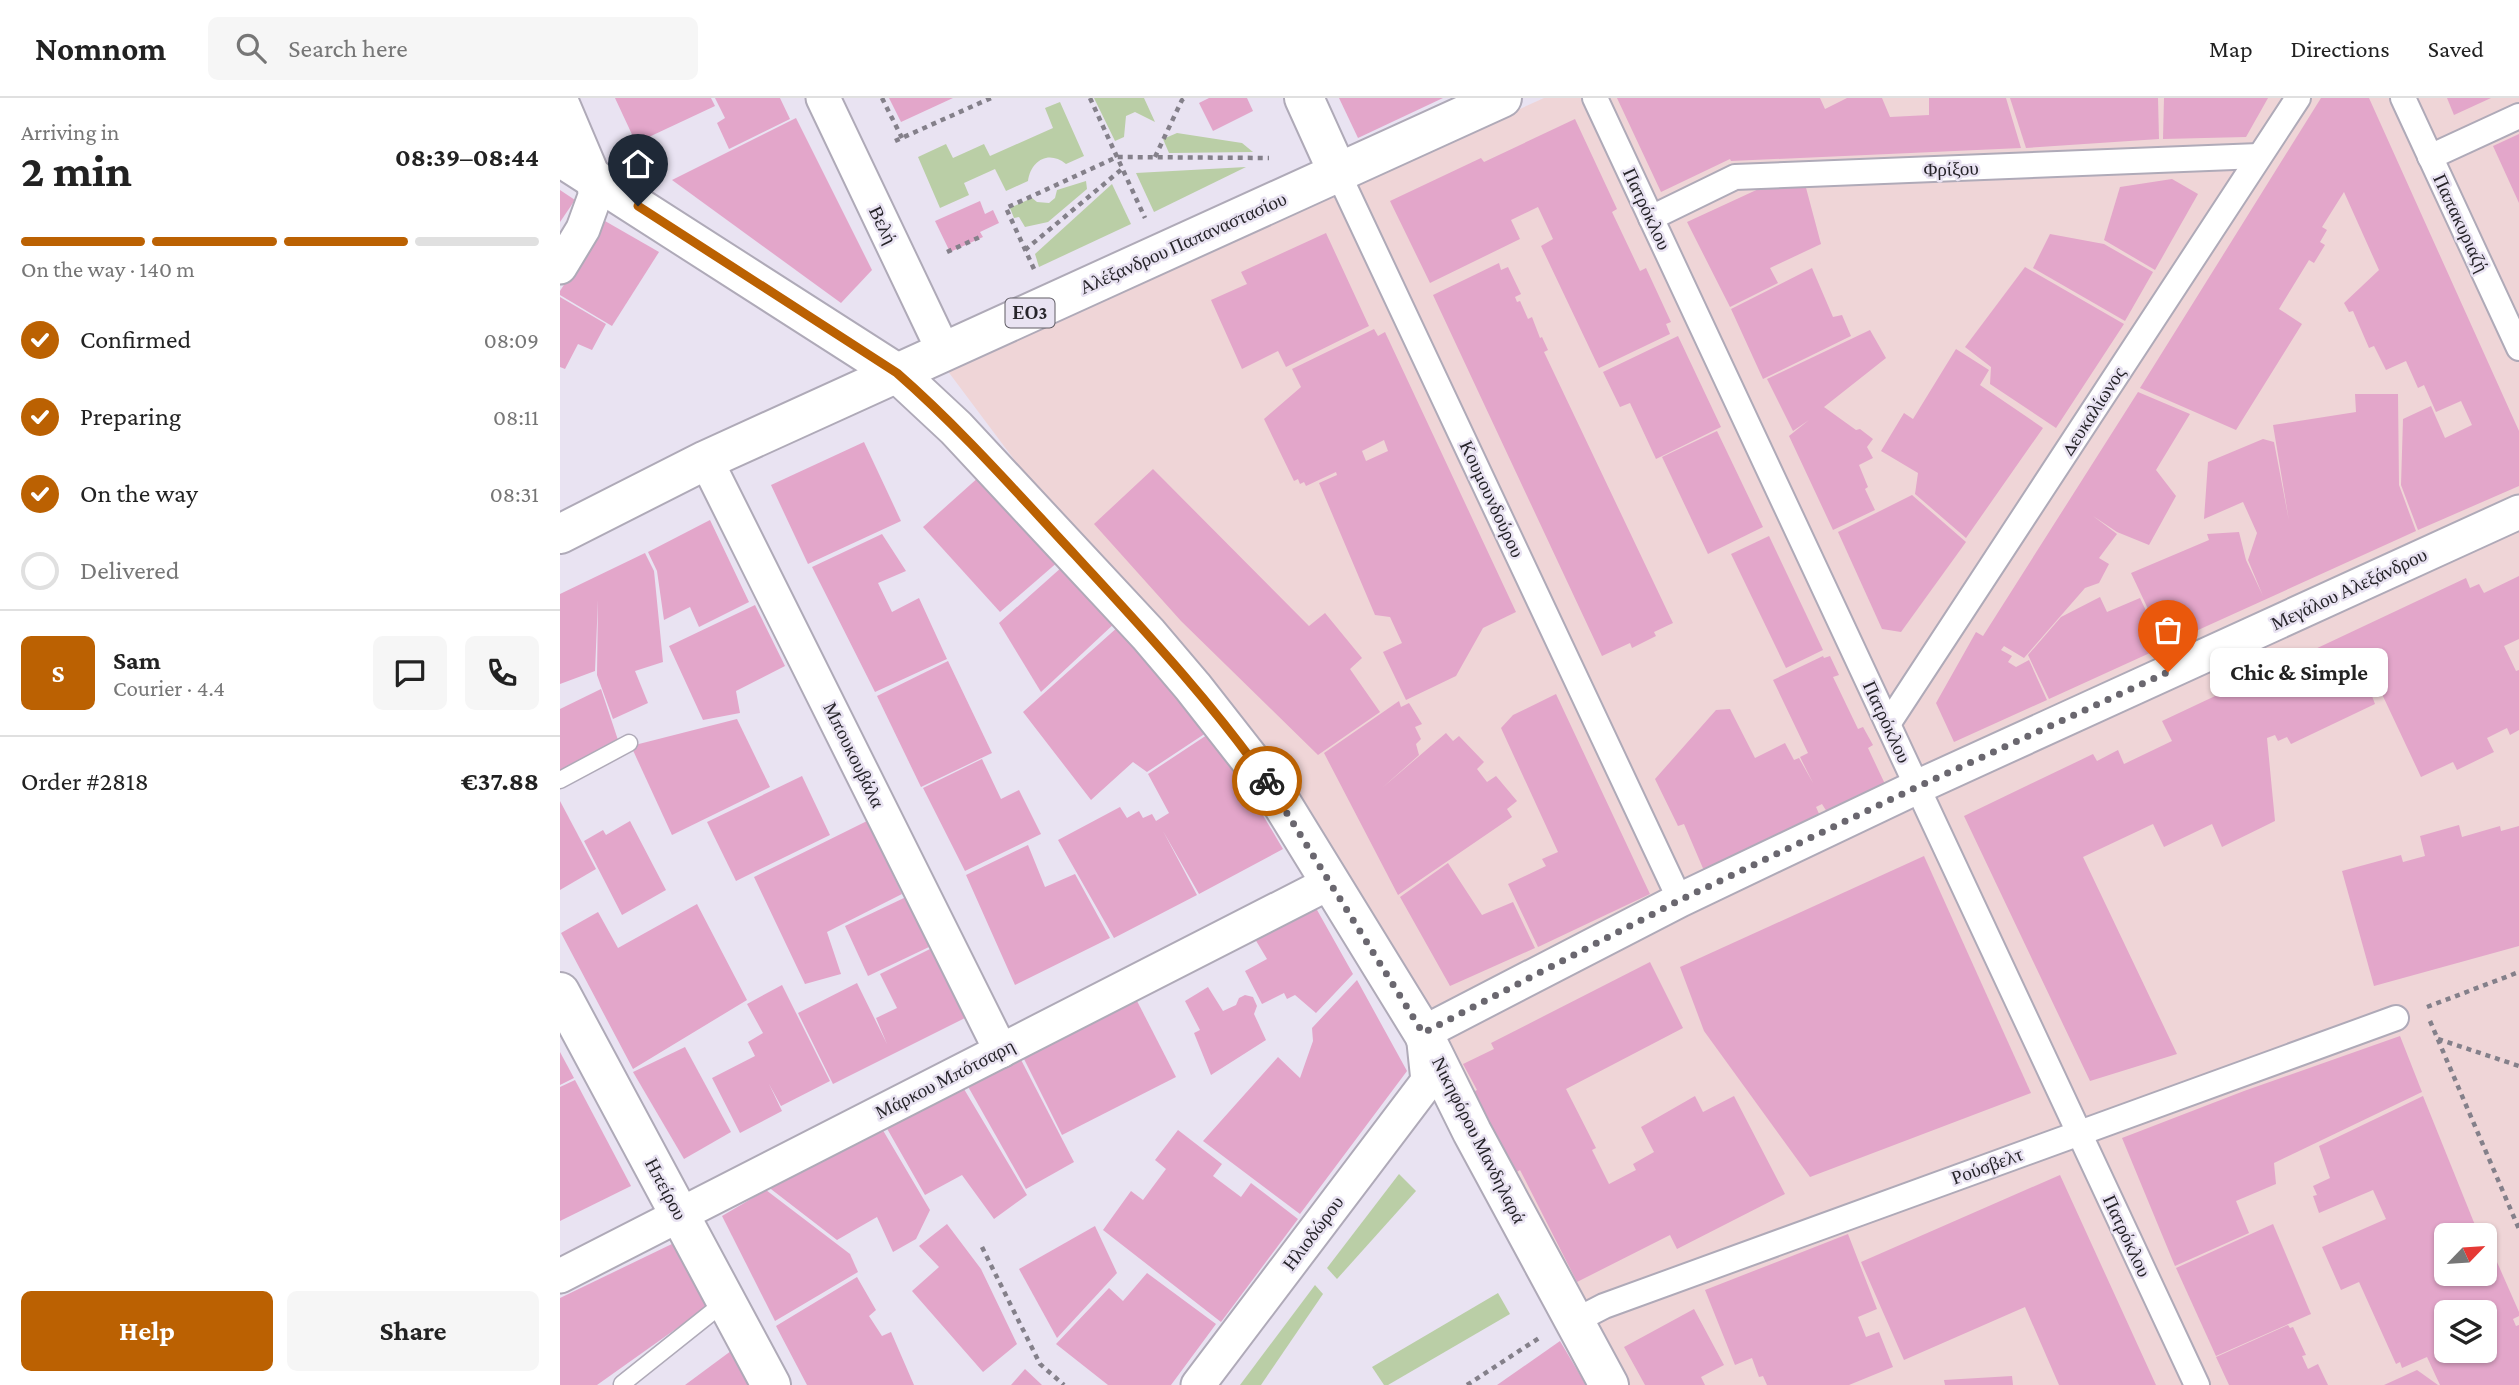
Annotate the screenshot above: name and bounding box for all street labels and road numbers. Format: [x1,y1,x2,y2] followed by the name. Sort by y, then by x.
[1923,158,1979,180] street label: Φρίξου
[1619,165,1675,253] street label: Πατρόκλου
[2429,171,2493,275] street label: Παπακυριαζή
[1076,188,1290,298] street label: Αλέξανδρου Παπαναστασίου
[865,203,901,247] street label: Βελή
[1006,298,1054,328] road number: ΕΟ3
[2057,362,2130,459] street label: Δευκαλίωνος
[1456,437,1528,561] street label: Κουμουνδούρου
[2268,544,2430,634] street label: Μεγάλου Αλεξάνδρου
[1859,678,1915,766] street label: Πατρόκλου
[819,699,889,811] street label: Μπουκουβάλα
[872,1035,1018,1123] street label: Μάρκου Μπότσαρη
[1428,1053,1530,1227] street label: Νικηφόρου Μανδηλαρά
[1949,1143,2026,1189] street label: Ρούσβελτ
[641,1154,691,1224] street label: Ηπείρου
[1278,1192,1348,1274] street label: Ηλιοδώρου
[2099,1192,2155,1280] street label: Πατρόκλου

